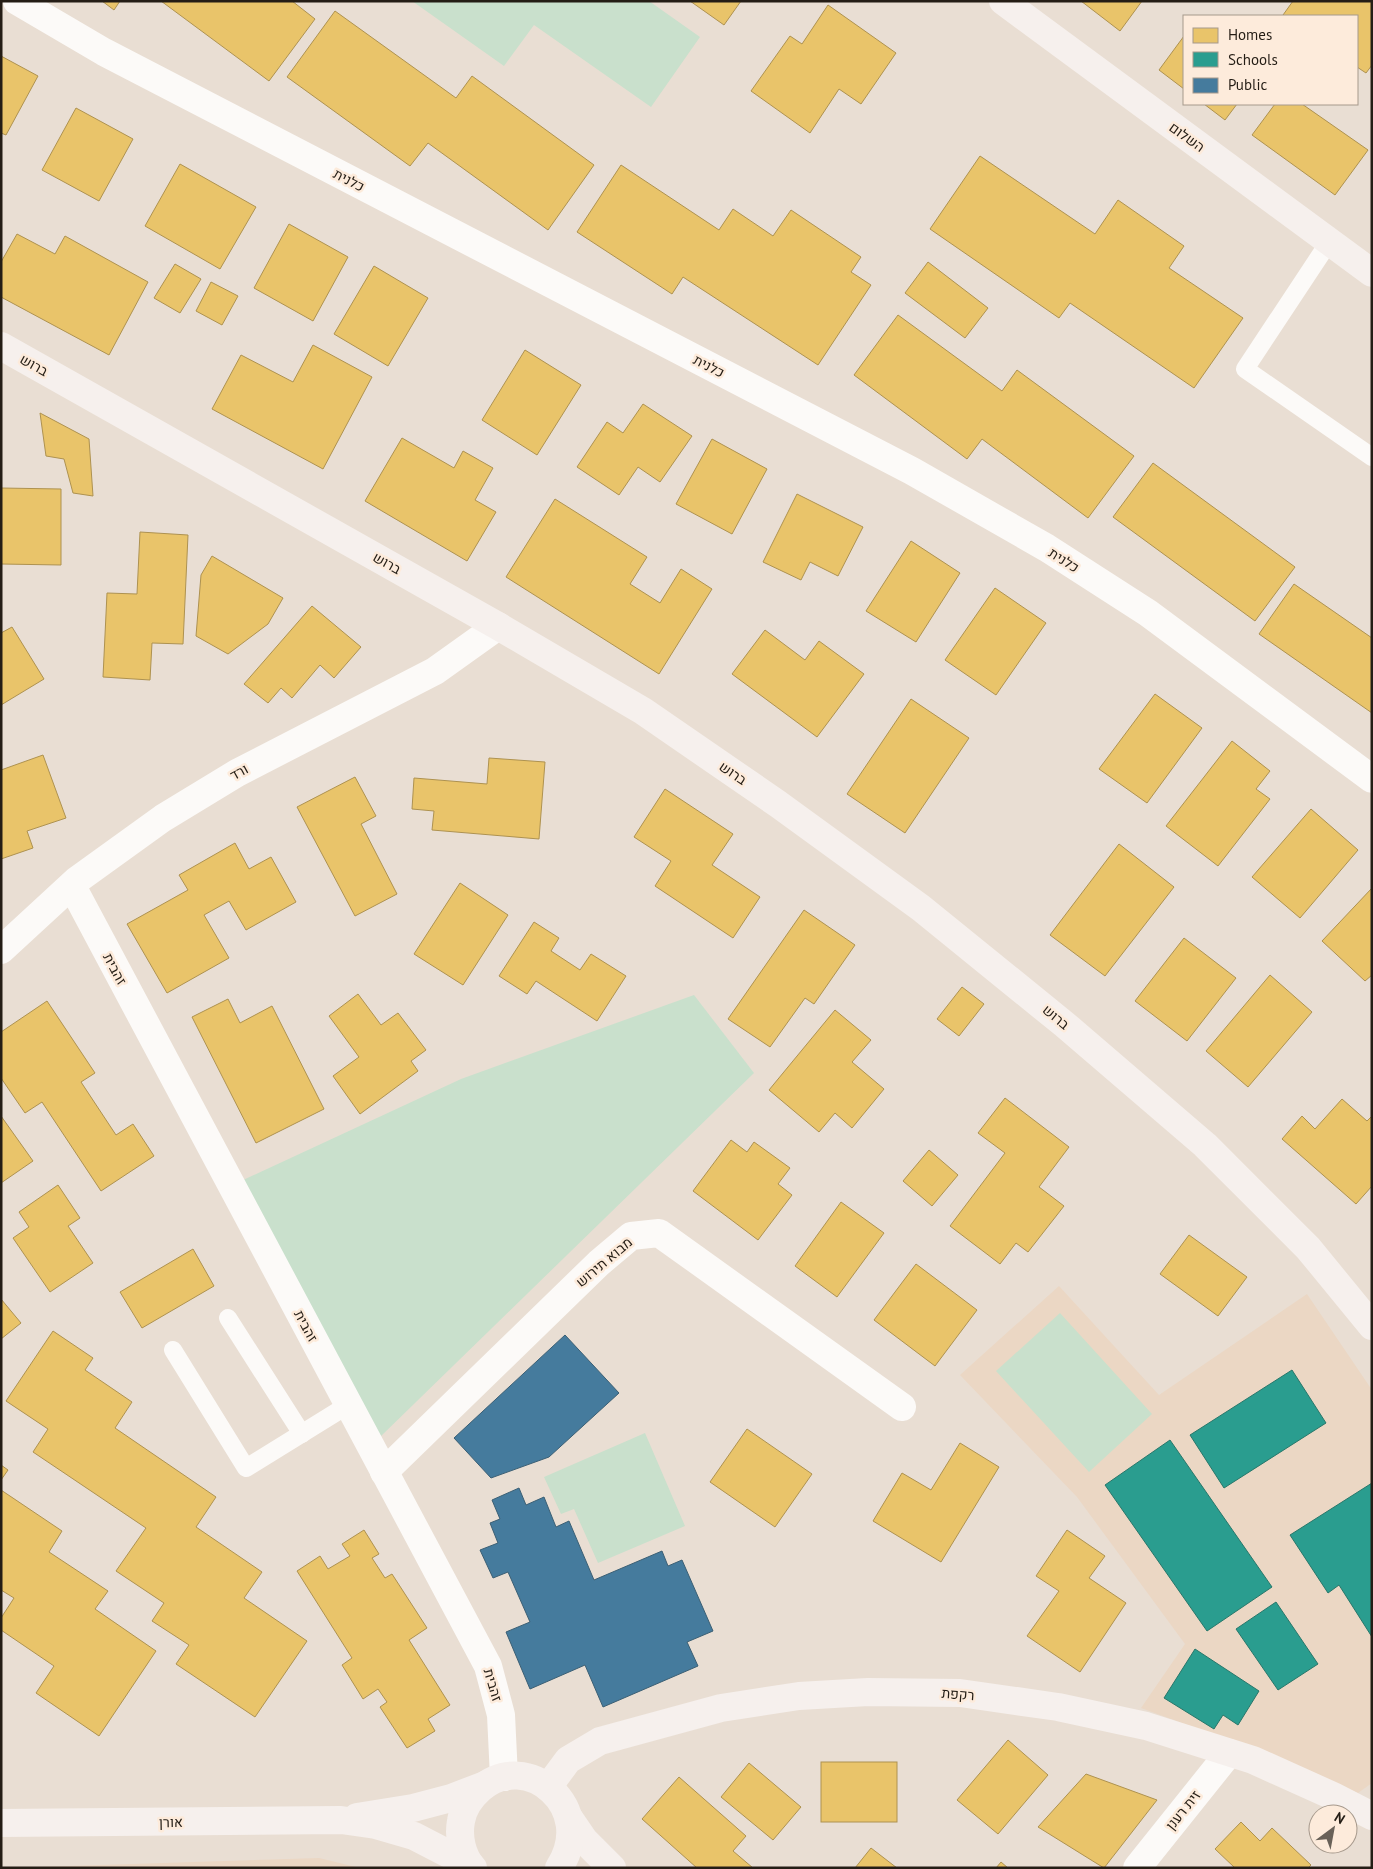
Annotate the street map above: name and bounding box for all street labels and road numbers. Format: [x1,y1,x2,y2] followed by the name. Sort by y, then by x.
[1166,118,1208,156] street label: השלום
[330,165,368,195] street label: כלנית
[17,350,52,380] street label: ברוש
[690,351,728,381] street label: כלנית
[1045,544,1083,576] street label: כלנית
[370,548,405,578] street label: ברוש
[716,757,751,789] street label: ברוש
[227,760,251,784] street label: ורד
[99,950,131,988] street label: זהבית
[1039,1001,1074,1034] street label: ברוש
[572,1233,636,1291] street label: מבוא תירוש
[290,1307,322,1345] street label: זהבית
[480,1666,506,1704] street label: זהבית
[941,1684,975,1704] street label: רקפת
[1162,1787,1204,1833] street label: זית רענן
[159,1813,183,1831] street label: אורן

